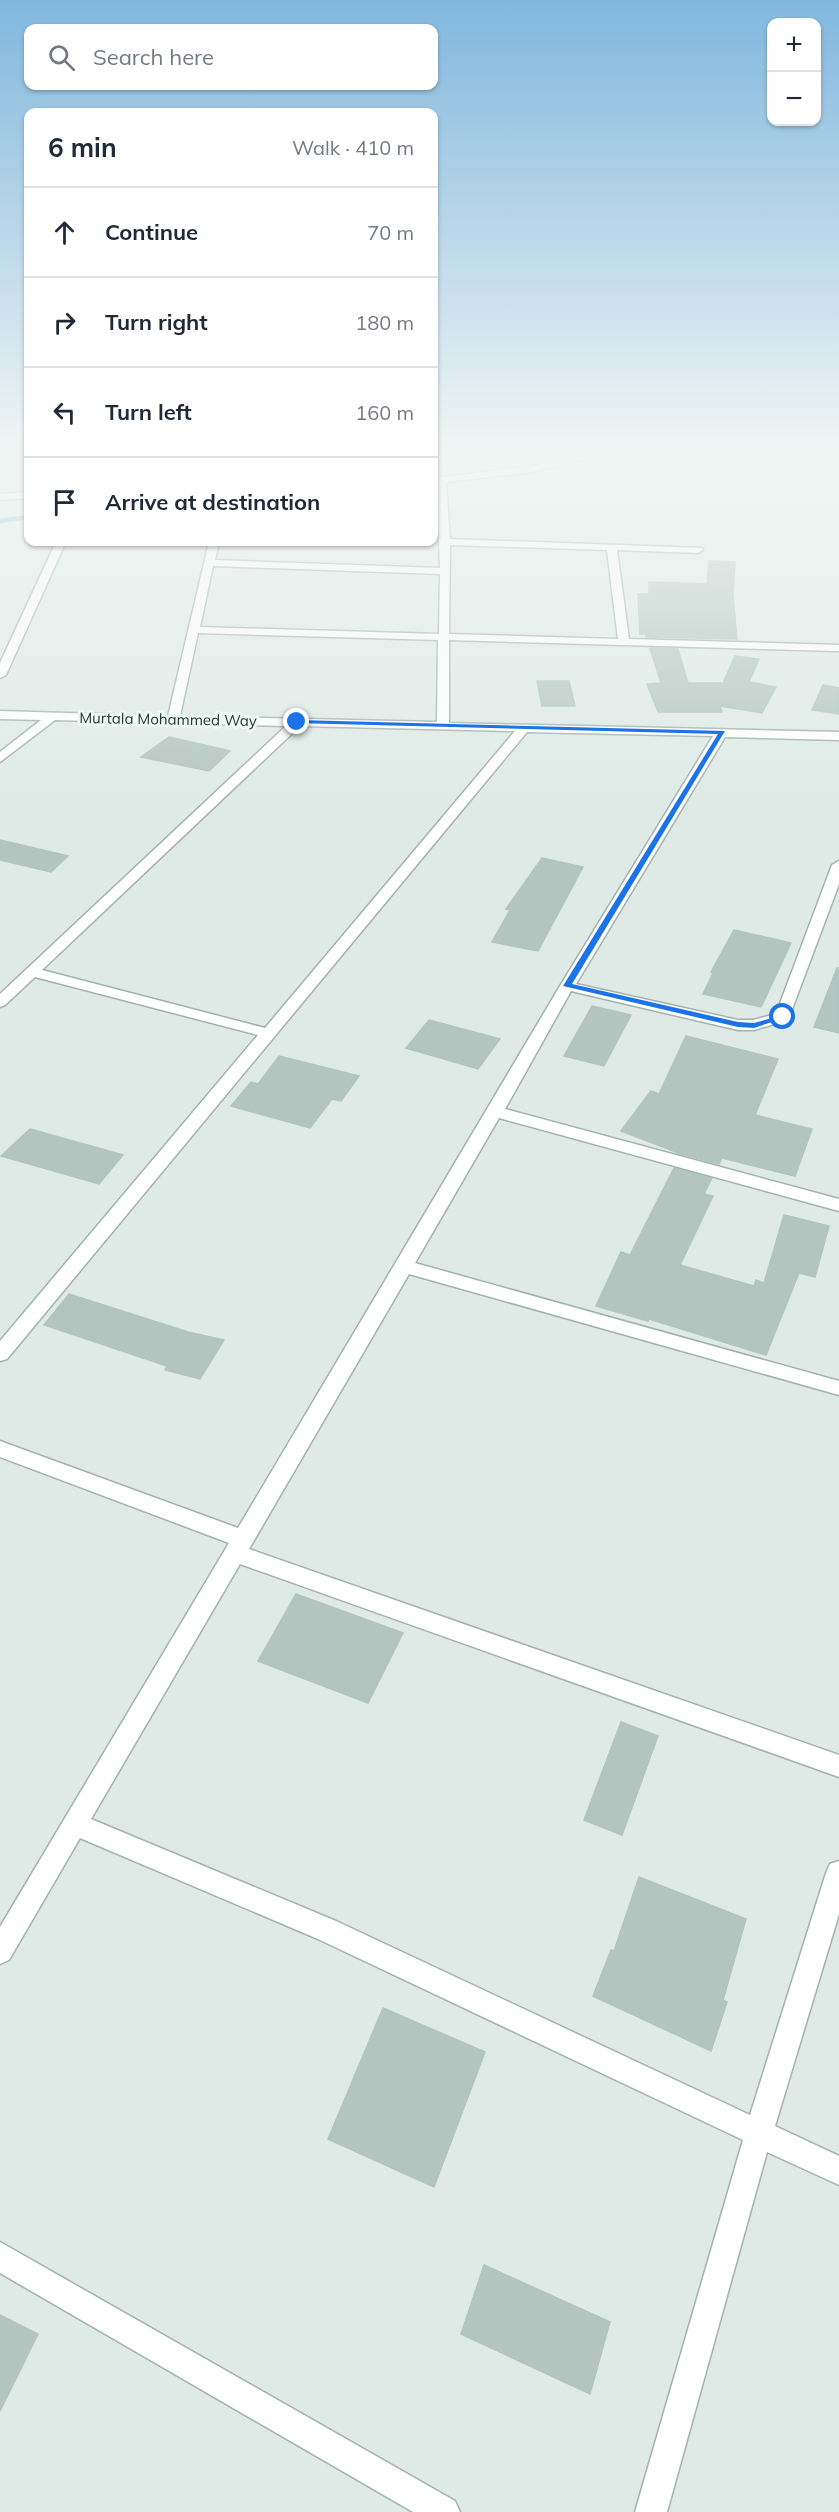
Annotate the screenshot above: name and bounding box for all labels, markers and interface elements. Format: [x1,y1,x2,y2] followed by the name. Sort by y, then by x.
[767,18,821,126] map controls
[767,18,821,72] button: +
[24,24,438,90] search box
[45,41,78,74] icon: search
[93,43,214,71] text: Search here
[767,72,821,126] button: −
[48,131,117,164] text: 6 min
[292,135,414,160] text: Walk · 410 m
[48,216,81,249] icon: ahead
[105,218,198,246] text: Continue
[367,220,414,245] text: 70 m
[48,306,81,339] icon: right
[105,308,208,336] text: Turn right
[355,310,414,335] text: 180 m
[48,396,81,429] icon: left
[105,398,192,426] text: Turn left
[355,400,414,425] text: 160 m
[48,486,81,519] icon: arrive
[105,488,320,516] text: Arrive at destination
[79,708,257,730] street label: Murtala Mohammed Way
[283,708,309,734] route end
[769,1003,795,1029] route start

